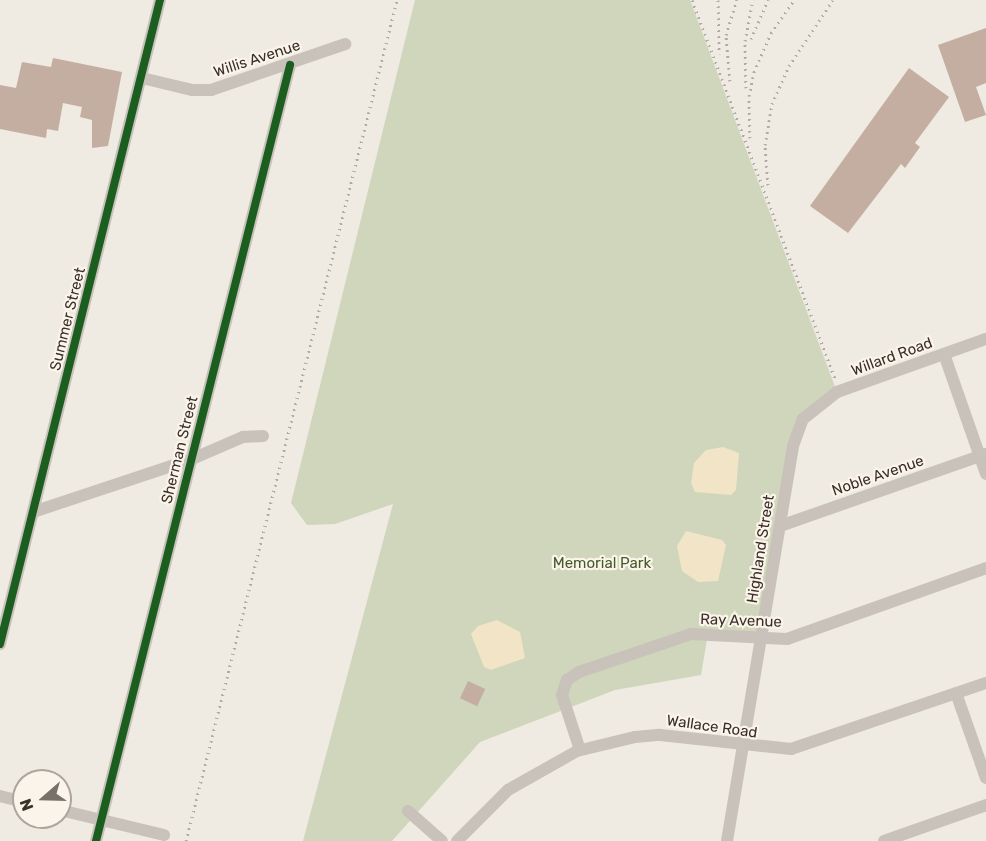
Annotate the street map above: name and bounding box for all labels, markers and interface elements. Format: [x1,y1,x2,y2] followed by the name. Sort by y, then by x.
[211,36,303,82] street label: Willis Avenue
[46,265,90,373] street label: Summer Street
[849,334,935,380] street label: Willard Road
[158,394,202,506] street label: Sherman Street
[830,452,926,500] street label: Noble Avenue
[744,494,778,604] street label: Highland Street
[553,555,651,573] park label: Memorial Park
[699,611,783,631] street label: Ray Avenue
[665,712,759,742] street label: Wallace Road
[12,769,72,829] north arrow
[16,796,37,813] text: N

